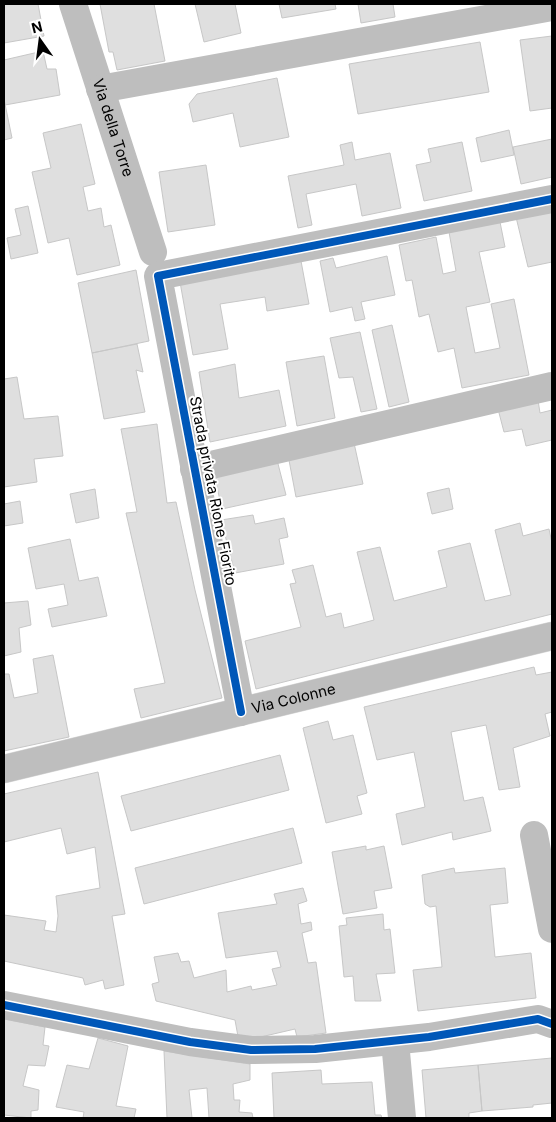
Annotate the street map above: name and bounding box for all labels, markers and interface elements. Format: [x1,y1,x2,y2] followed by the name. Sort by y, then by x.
[15,15,65,65] north arrow
[30,17,44,36] text: N
[89,76,138,179] street label: Via della Torre
[186,395,241,587] street label: Strada privata Rione Fiorito
[250,679,337,718] street label: Via Colonne

